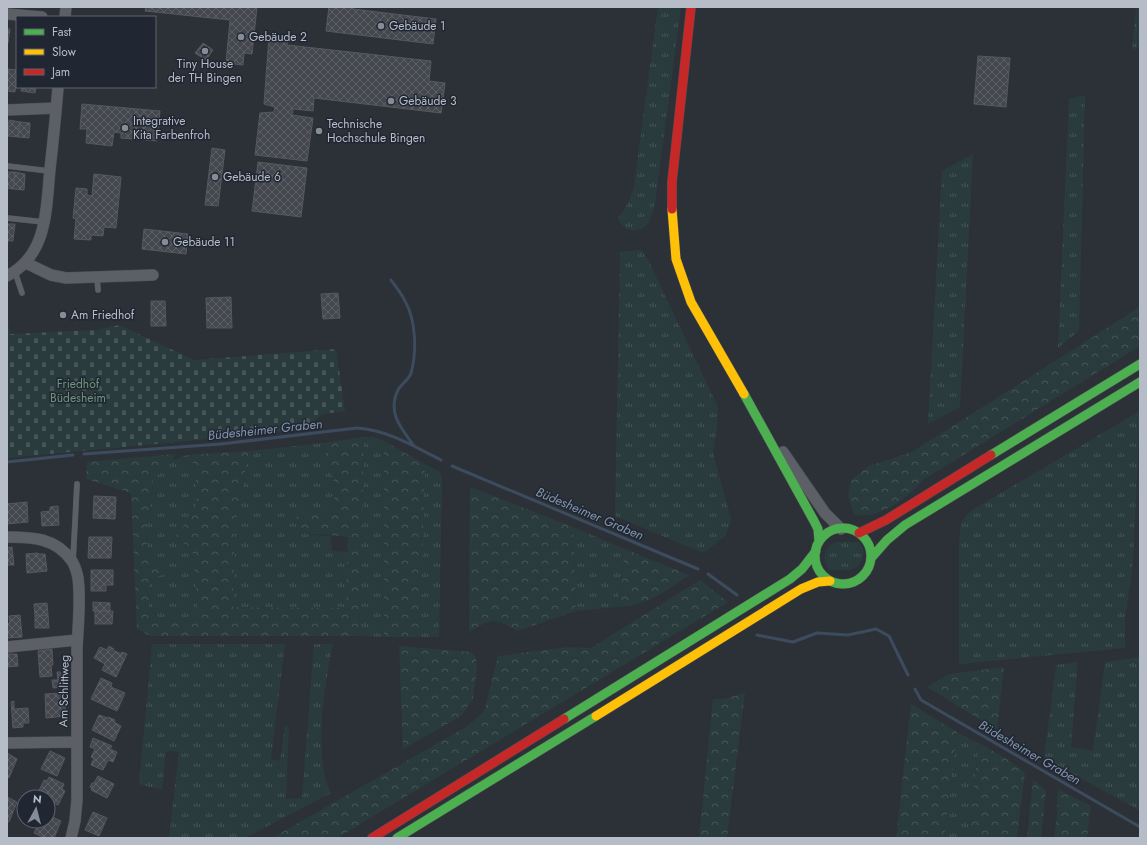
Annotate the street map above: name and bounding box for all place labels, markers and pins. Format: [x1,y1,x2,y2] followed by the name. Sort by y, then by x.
[389,17,445,35] place label: Gebäude 1
[376,21,386,31] marker: Gebäude 1
[249,28,307,46] place label: Gebäude 2
[236,32,246,42] marker: Gebäude 2
[200,46,210,56] marker: Tiny House der TH Bingen
[168,55,242,87] place label: Tiny House der TH Bingen
[399,92,457,110] place label: Gebäude 3
[386,96,396,106] marker: Gebäude 3
[133,112,210,144] place label: Integrative Kita Farbenfroh
[327,115,425,147] place label: Technische Hochschule Bingen
[120,123,130,133] marker: Integrative Kita Farbenfroh
[314,126,324,136] marker: Technische Hochschule Bingen
[223,168,281,186] place label: Gebäude 6
[210,172,220,182] marker: Gebäude 6
[173,233,235,251] place label: Gebäude 11
[160,237,170,247] marker: Gebäude 11
[71,306,135,324] place label: Am Friedhof
[58,310,68,320] marker: Am Friedhof

